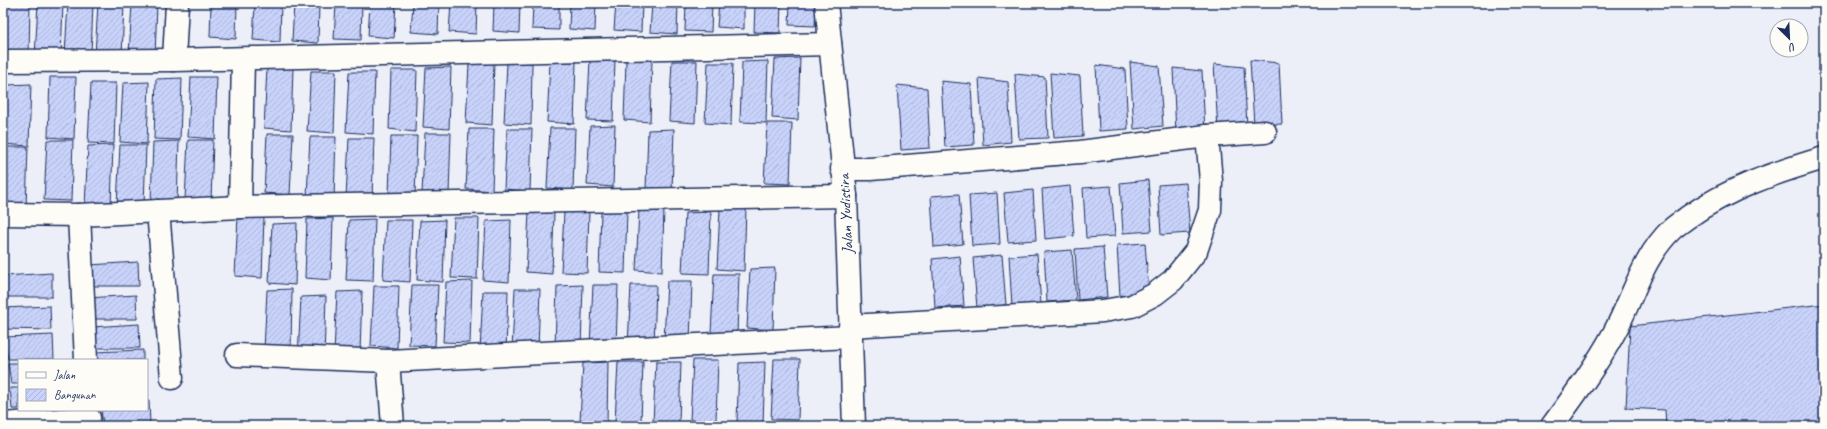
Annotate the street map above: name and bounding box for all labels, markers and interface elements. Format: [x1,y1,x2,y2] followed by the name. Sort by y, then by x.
[1769,18,1809,58] north arrow
[1785,40,1798,56] text: U
[834,172,858,256] street label: Jalan Yudistira
[18,359,148,411] legend
[53,367,76,383] text: Jalan
[54,387,96,403] text: Bangunan

